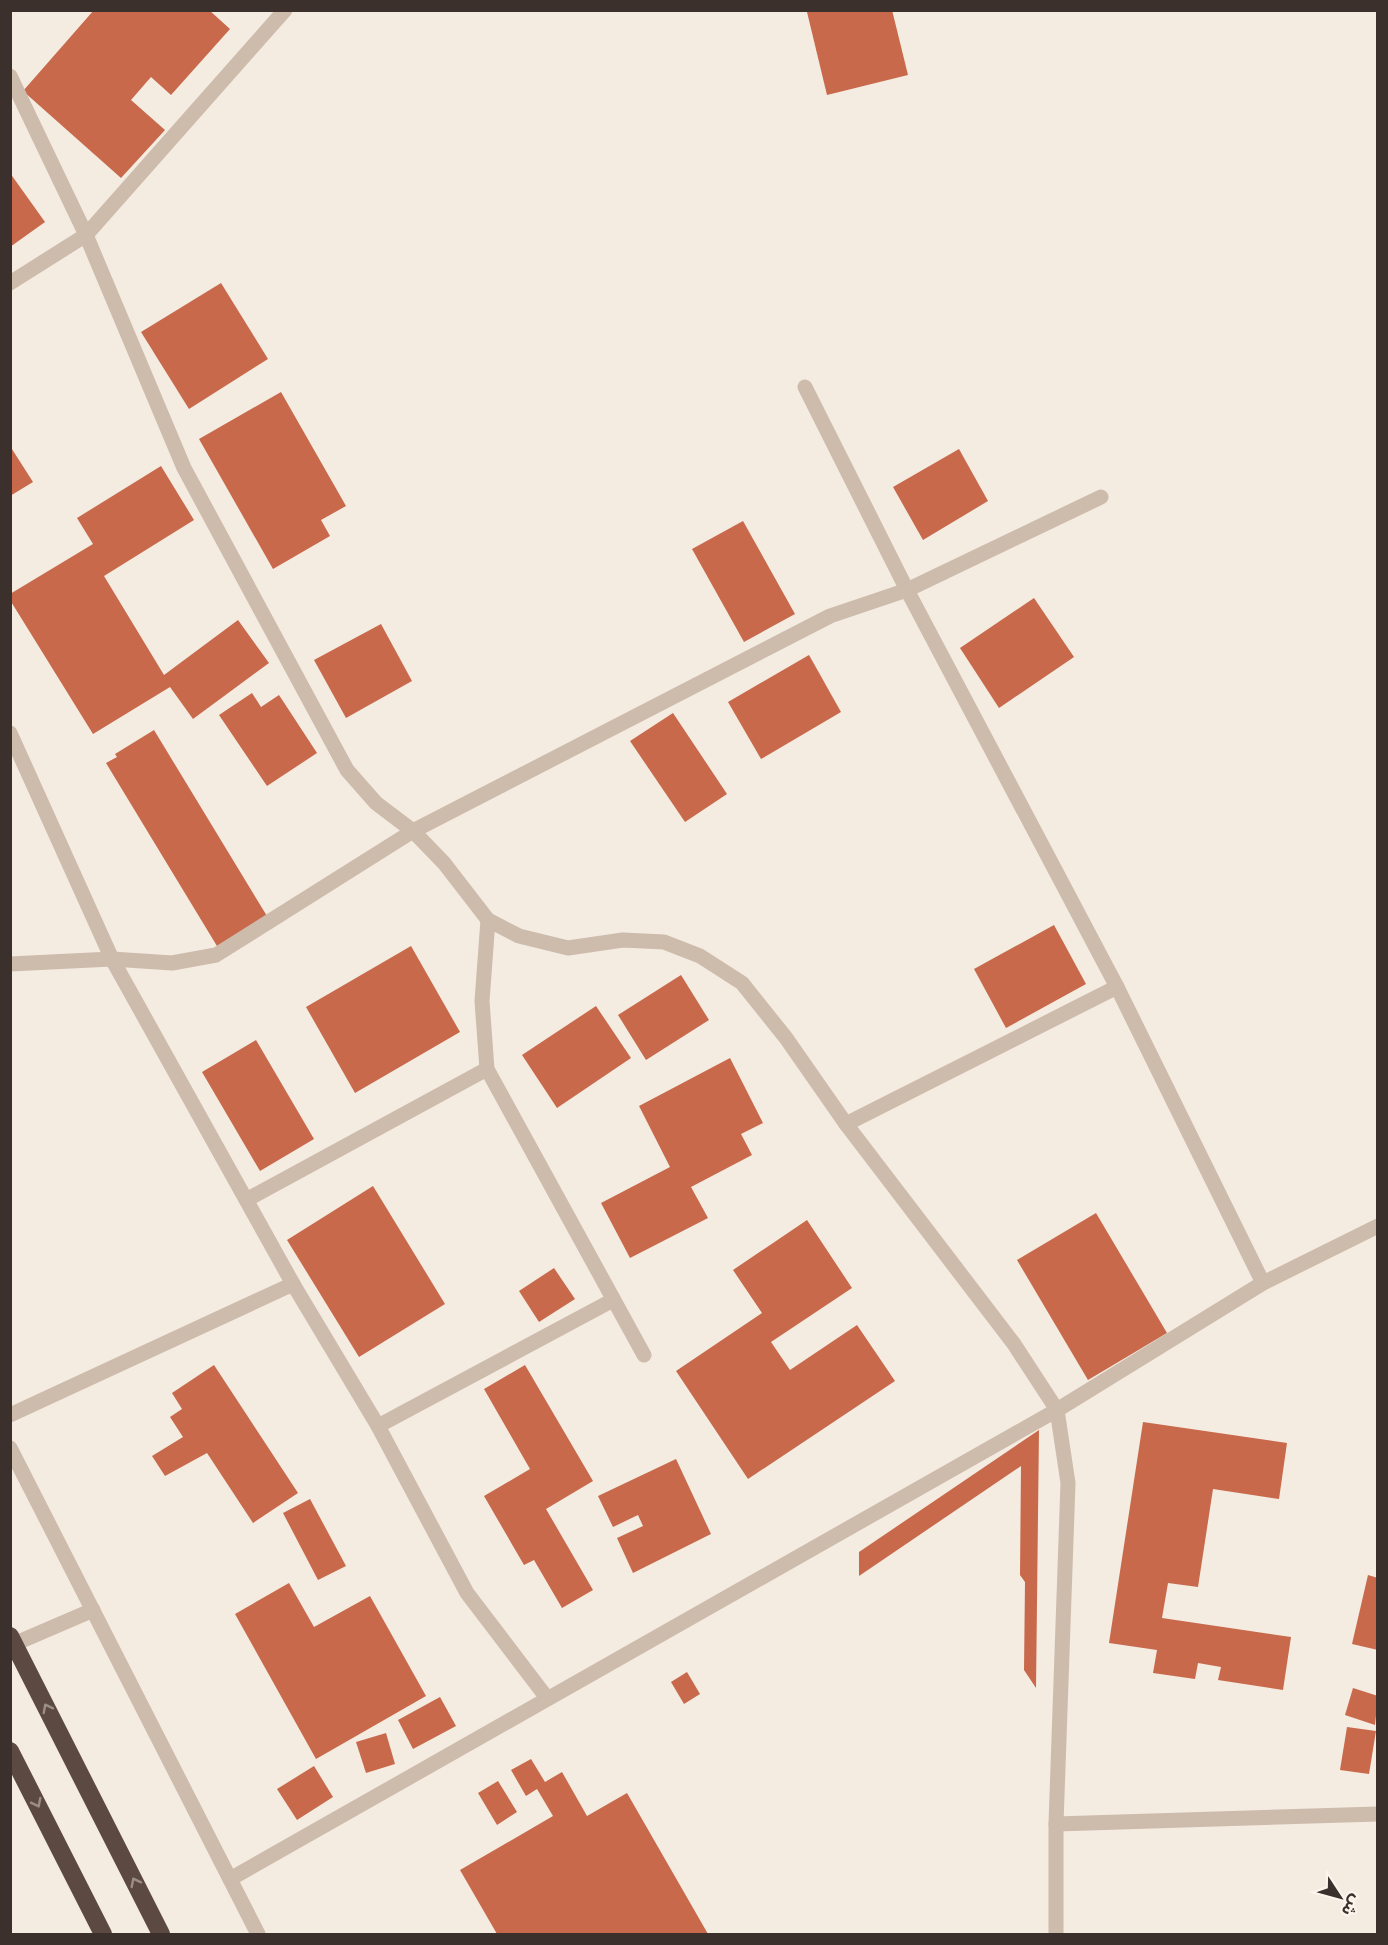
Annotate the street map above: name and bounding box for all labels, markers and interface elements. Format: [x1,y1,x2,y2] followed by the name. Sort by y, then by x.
[43,1704,54,1715] one-way arrow
[30,1796,41,1807] one-way arrow
[1310,1867,1370,1927] north arrow
[130,1878,142,1889] one-way arrow
[1336,1890,1367,1921] text: ش

